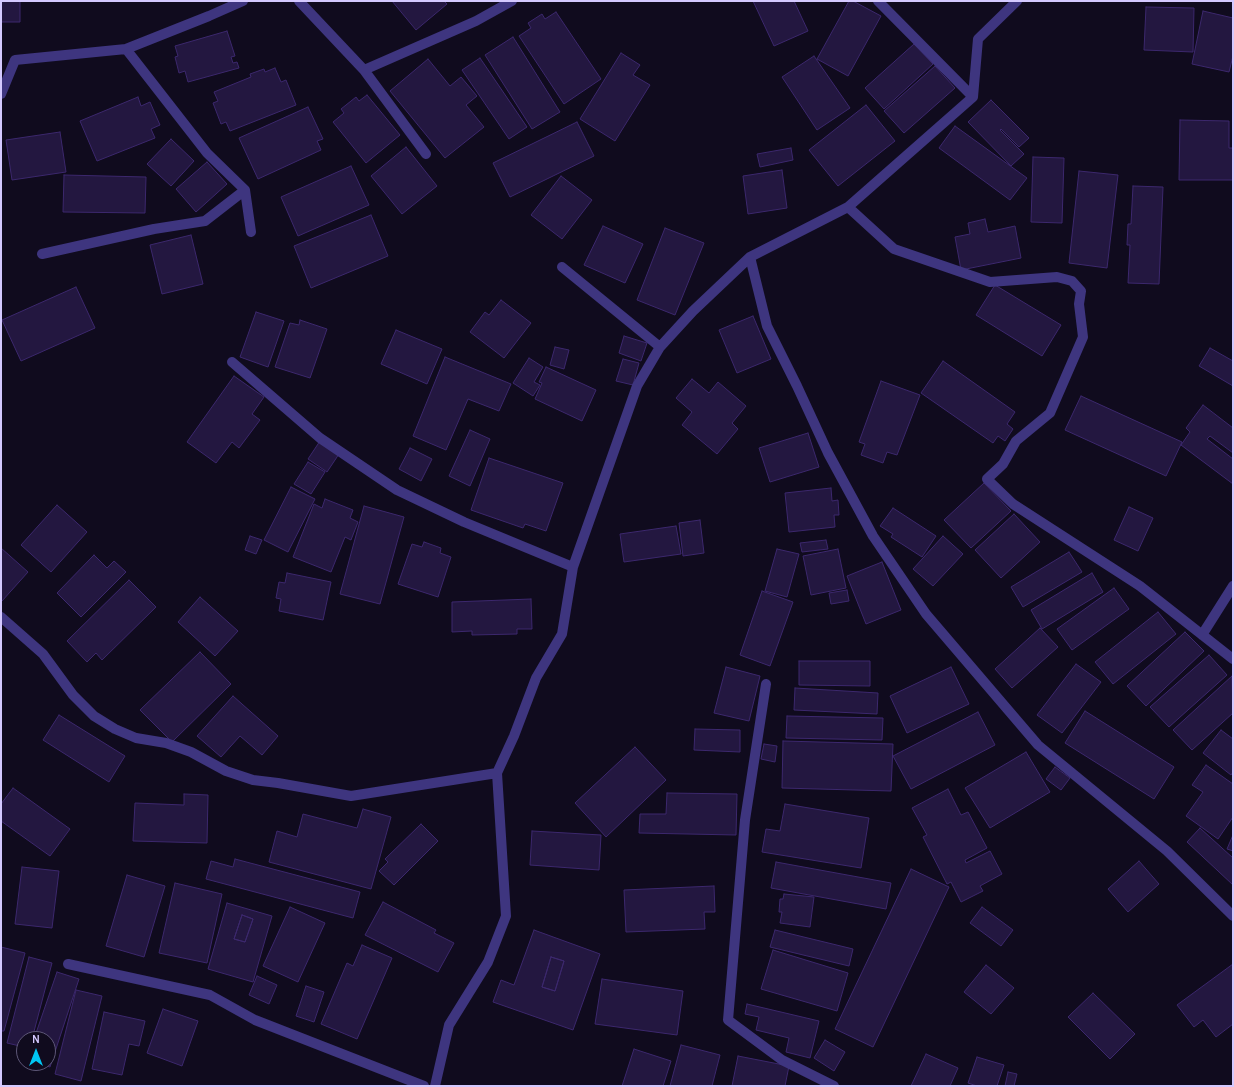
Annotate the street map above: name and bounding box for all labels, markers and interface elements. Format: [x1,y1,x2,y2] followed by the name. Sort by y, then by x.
[16,1031,56,1071] north arrow
[32,1033,40,1046] text: N

